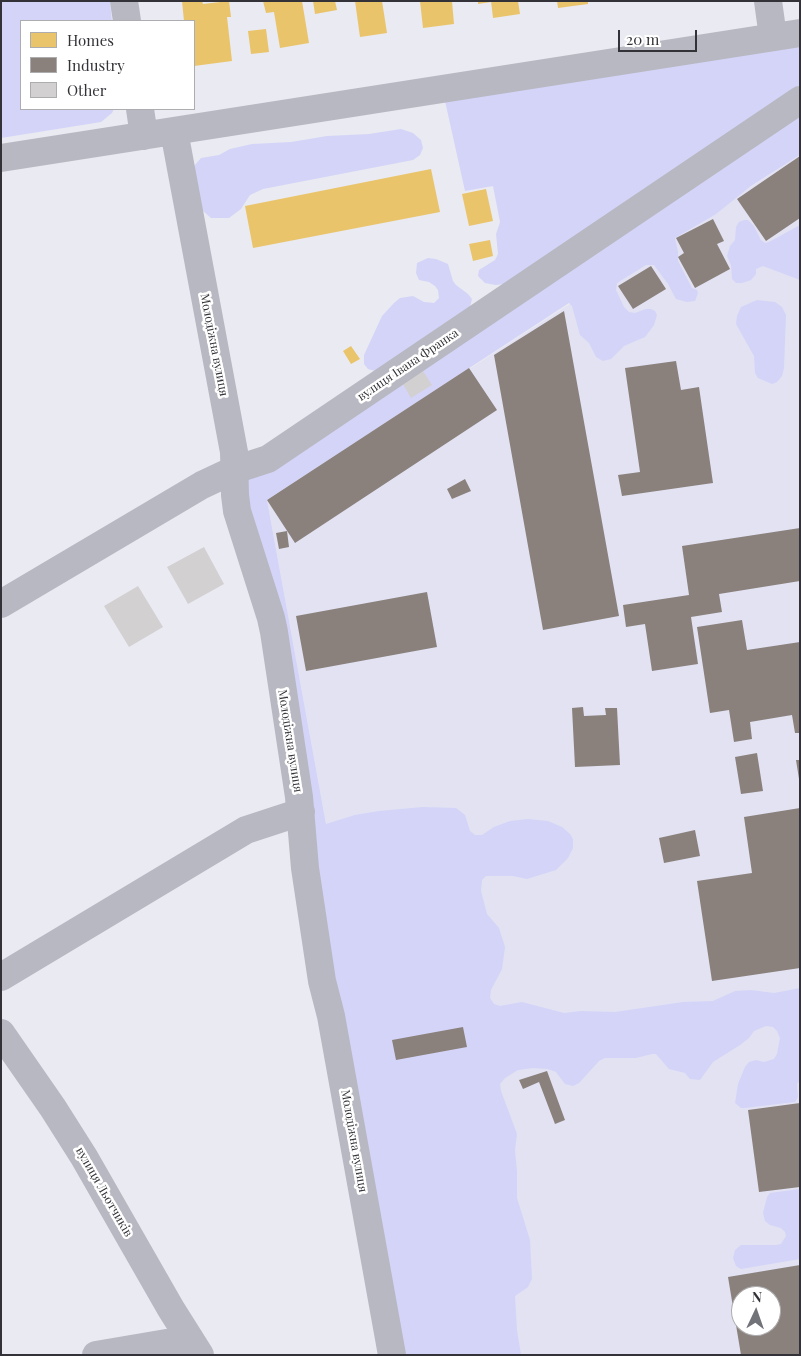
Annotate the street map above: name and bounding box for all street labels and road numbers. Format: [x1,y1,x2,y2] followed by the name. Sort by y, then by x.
[197,293,231,397] street label: Молодіжна вулиця
[355,326,461,404] street label: вулиця Івана Франка
[275,688,305,794] street label: Молодіжна вулиця
[338,1088,370,1194] street label: Молодіжна вулиця
[72,1145,136,1239] street label: вулиця Льотчиків

